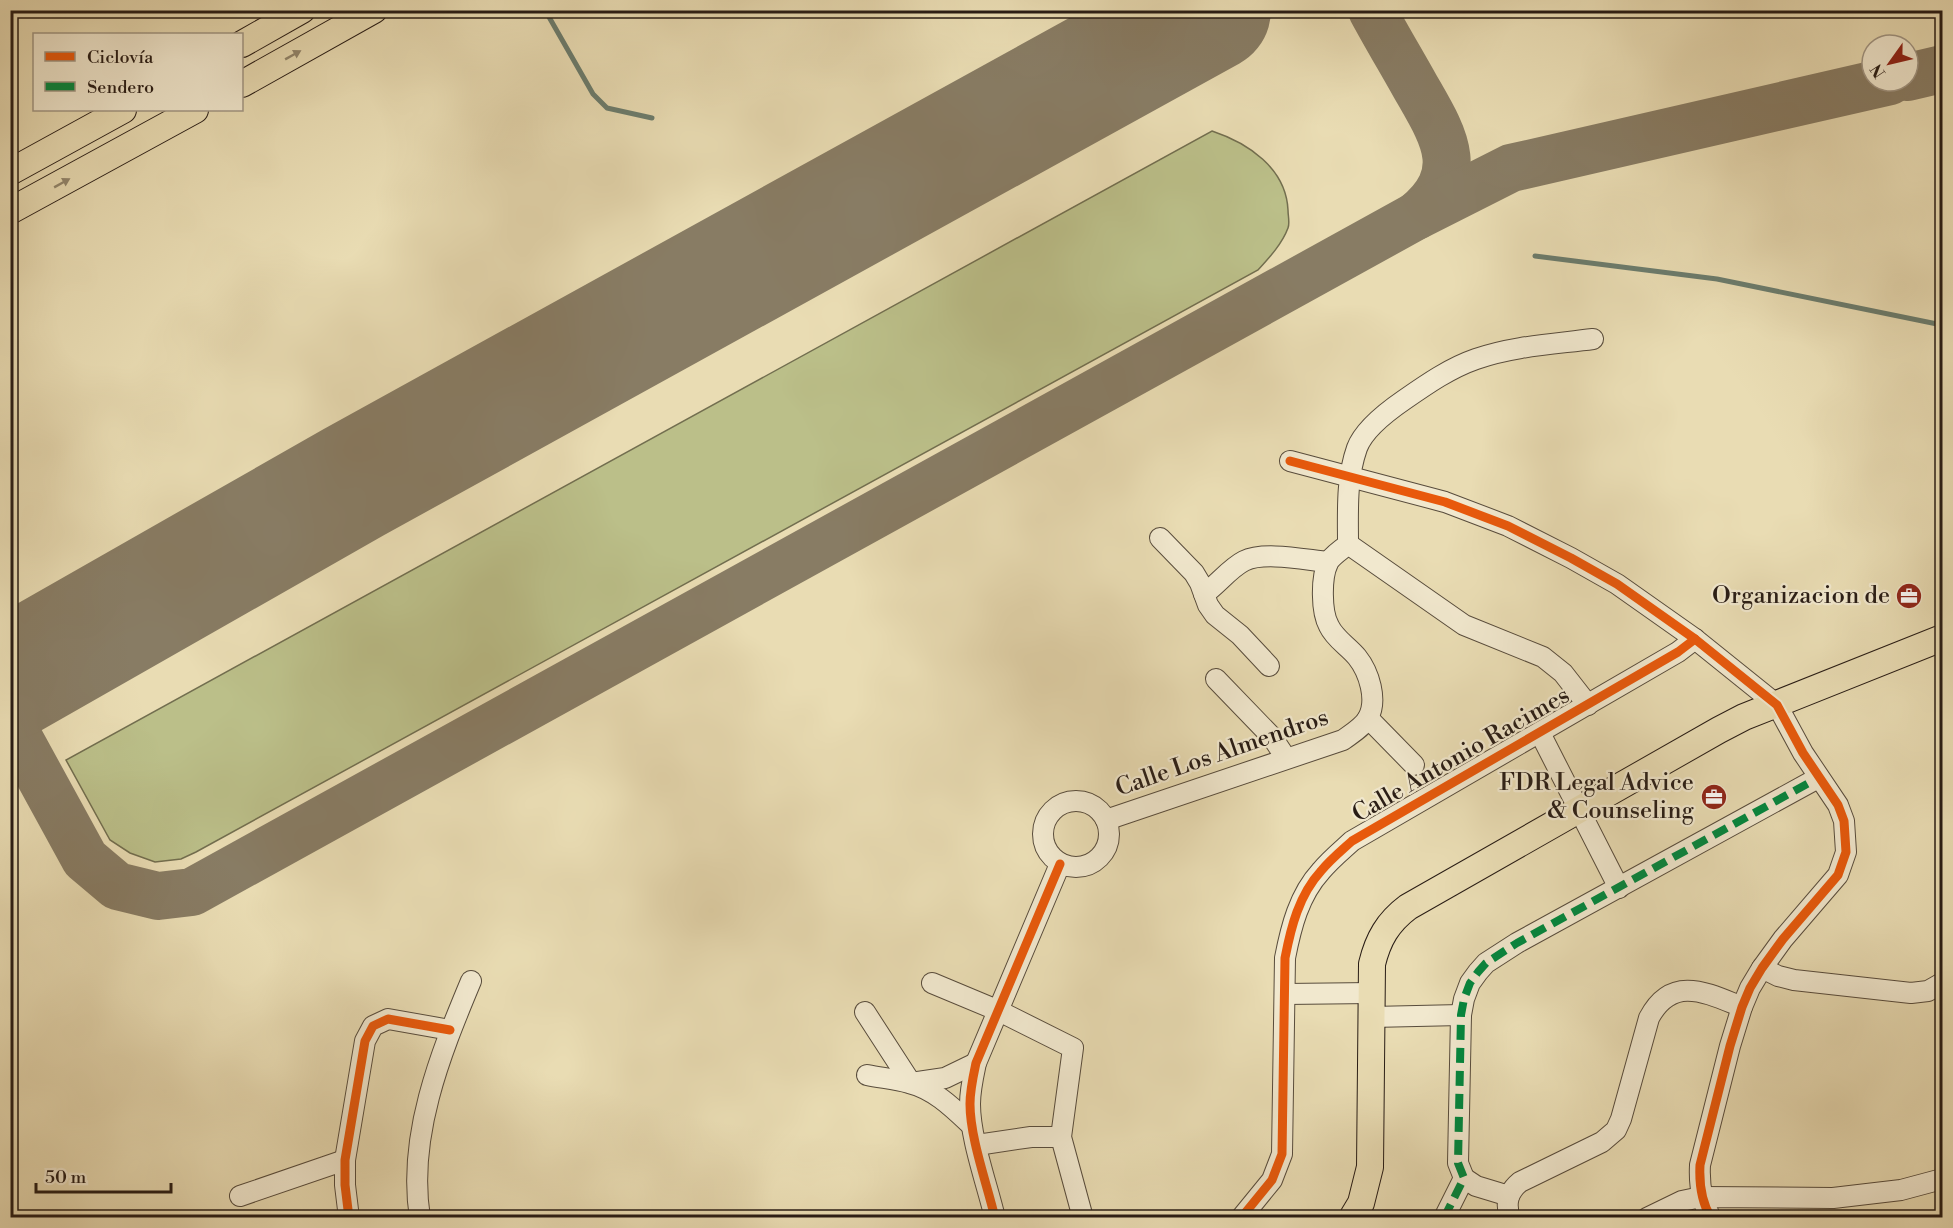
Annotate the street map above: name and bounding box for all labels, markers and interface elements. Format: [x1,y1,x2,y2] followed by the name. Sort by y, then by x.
[33,33,243,111] legend
[1860,33,1920,93] north arrow
[87,46,154,69] text: Ciclovía
[285,50,302,60] one-way arrow
[1866,60,1890,82] text: N
[87,76,154,99] text: Sendero
[54,178,71,188] one-way arrow
[1712,581,1890,611] place label: Organizacion de
[1894,581,1924,611] office icon: Organizacion de
[1347,681,1575,829] street label: Calle Antonio Racimes
[1111,702,1333,804] street label: Calle Los Almendros
[1499,768,1695,826] place label: FDR Legal Advice & Counseling
[1699,782,1729,812] office icon: FDR Legal Advice & Counseling
[36,1156,171,1194] scale bar
[45,1166,87,1189] text: 50 m

